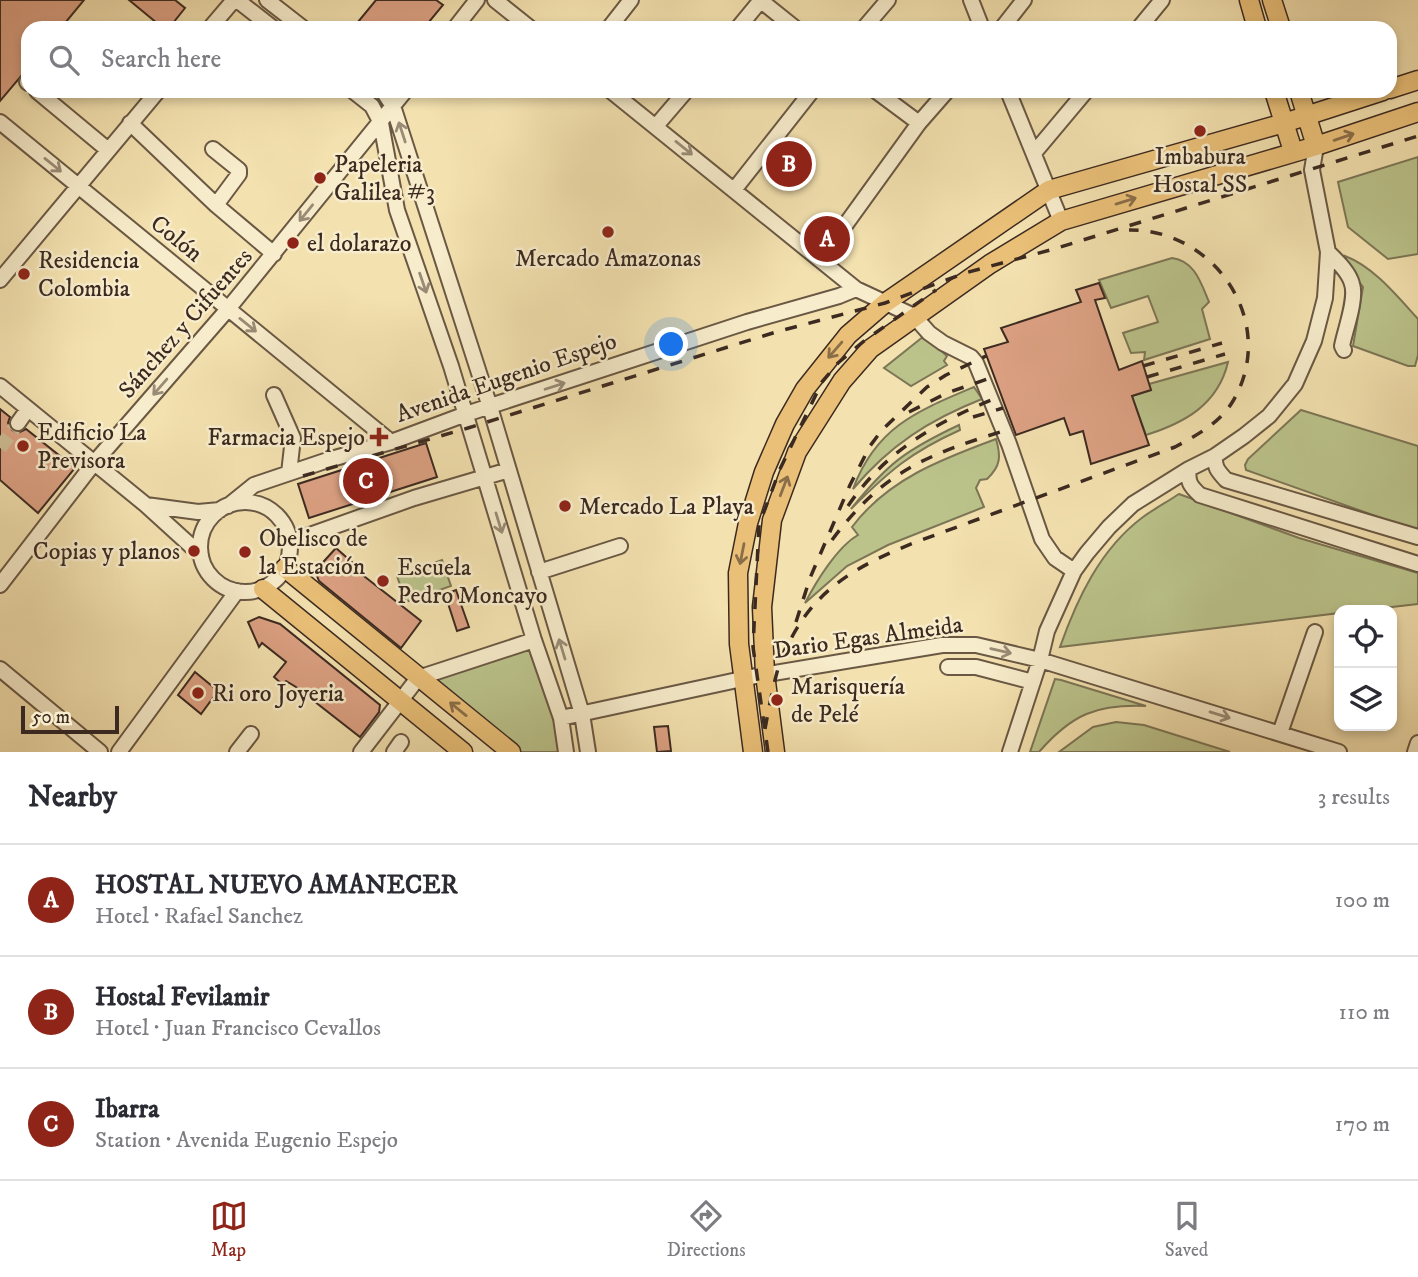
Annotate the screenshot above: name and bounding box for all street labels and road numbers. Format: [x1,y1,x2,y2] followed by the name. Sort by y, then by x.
[144,209,209,269] street label: Colón
[112,242,259,405] street label: Sánchez y Cifuentes
[392,326,621,430] street label: Avenida Eugenio Espejo
[772,610,965,666] street label: Dario Egas Almeida

